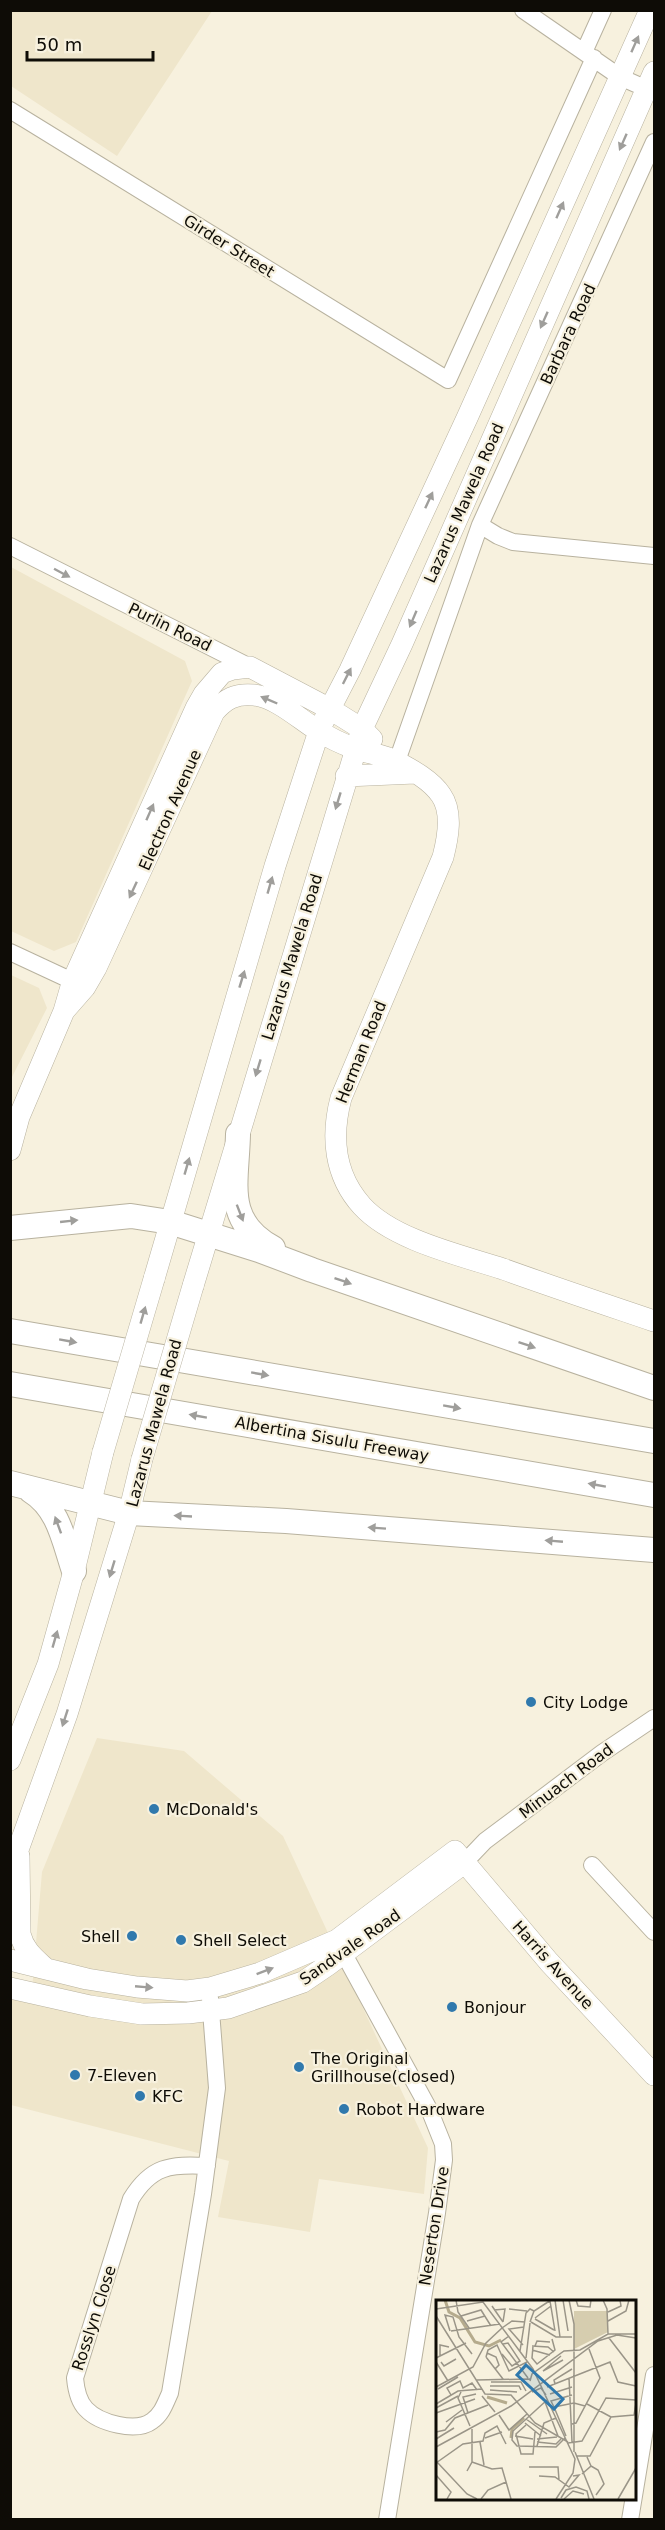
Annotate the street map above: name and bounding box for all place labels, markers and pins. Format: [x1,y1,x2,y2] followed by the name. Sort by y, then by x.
[543,1693,628,1712] place label: City Lodge
[524,1695,538,1709] marker: City Lodge
[166,1800,258,1819] place label: McDonald's
[147,1802,161,1816] marker: McDonald's
[81,1927,120,1946] place label: Shell
[125,1929,139,1943] marker: Shell
[193,1931,286,1950] place label: Shell Select
[174,1933,188,1947] marker: Shell Select
[464,1998,526,2017] place label: Bonjour
[445,2000,459,2014] marker: Bonjour
[310,2049,455,2086] place label: The Original Grillhouse(closed)
[292,2060,306,2074] marker: The Original Grillhouse(closed)
[87,2066,157,2085] place label: 7-Eleven
[68,2068,82,2082] marker: 7-Eleven
[152,2087,183,2106] place label: KFC
[133,2089,147,2103] marker: KFC
[356,2100,485,2119] place label: Robot Hardware
[337,2102,351,2116] marker: Robot Hardware

